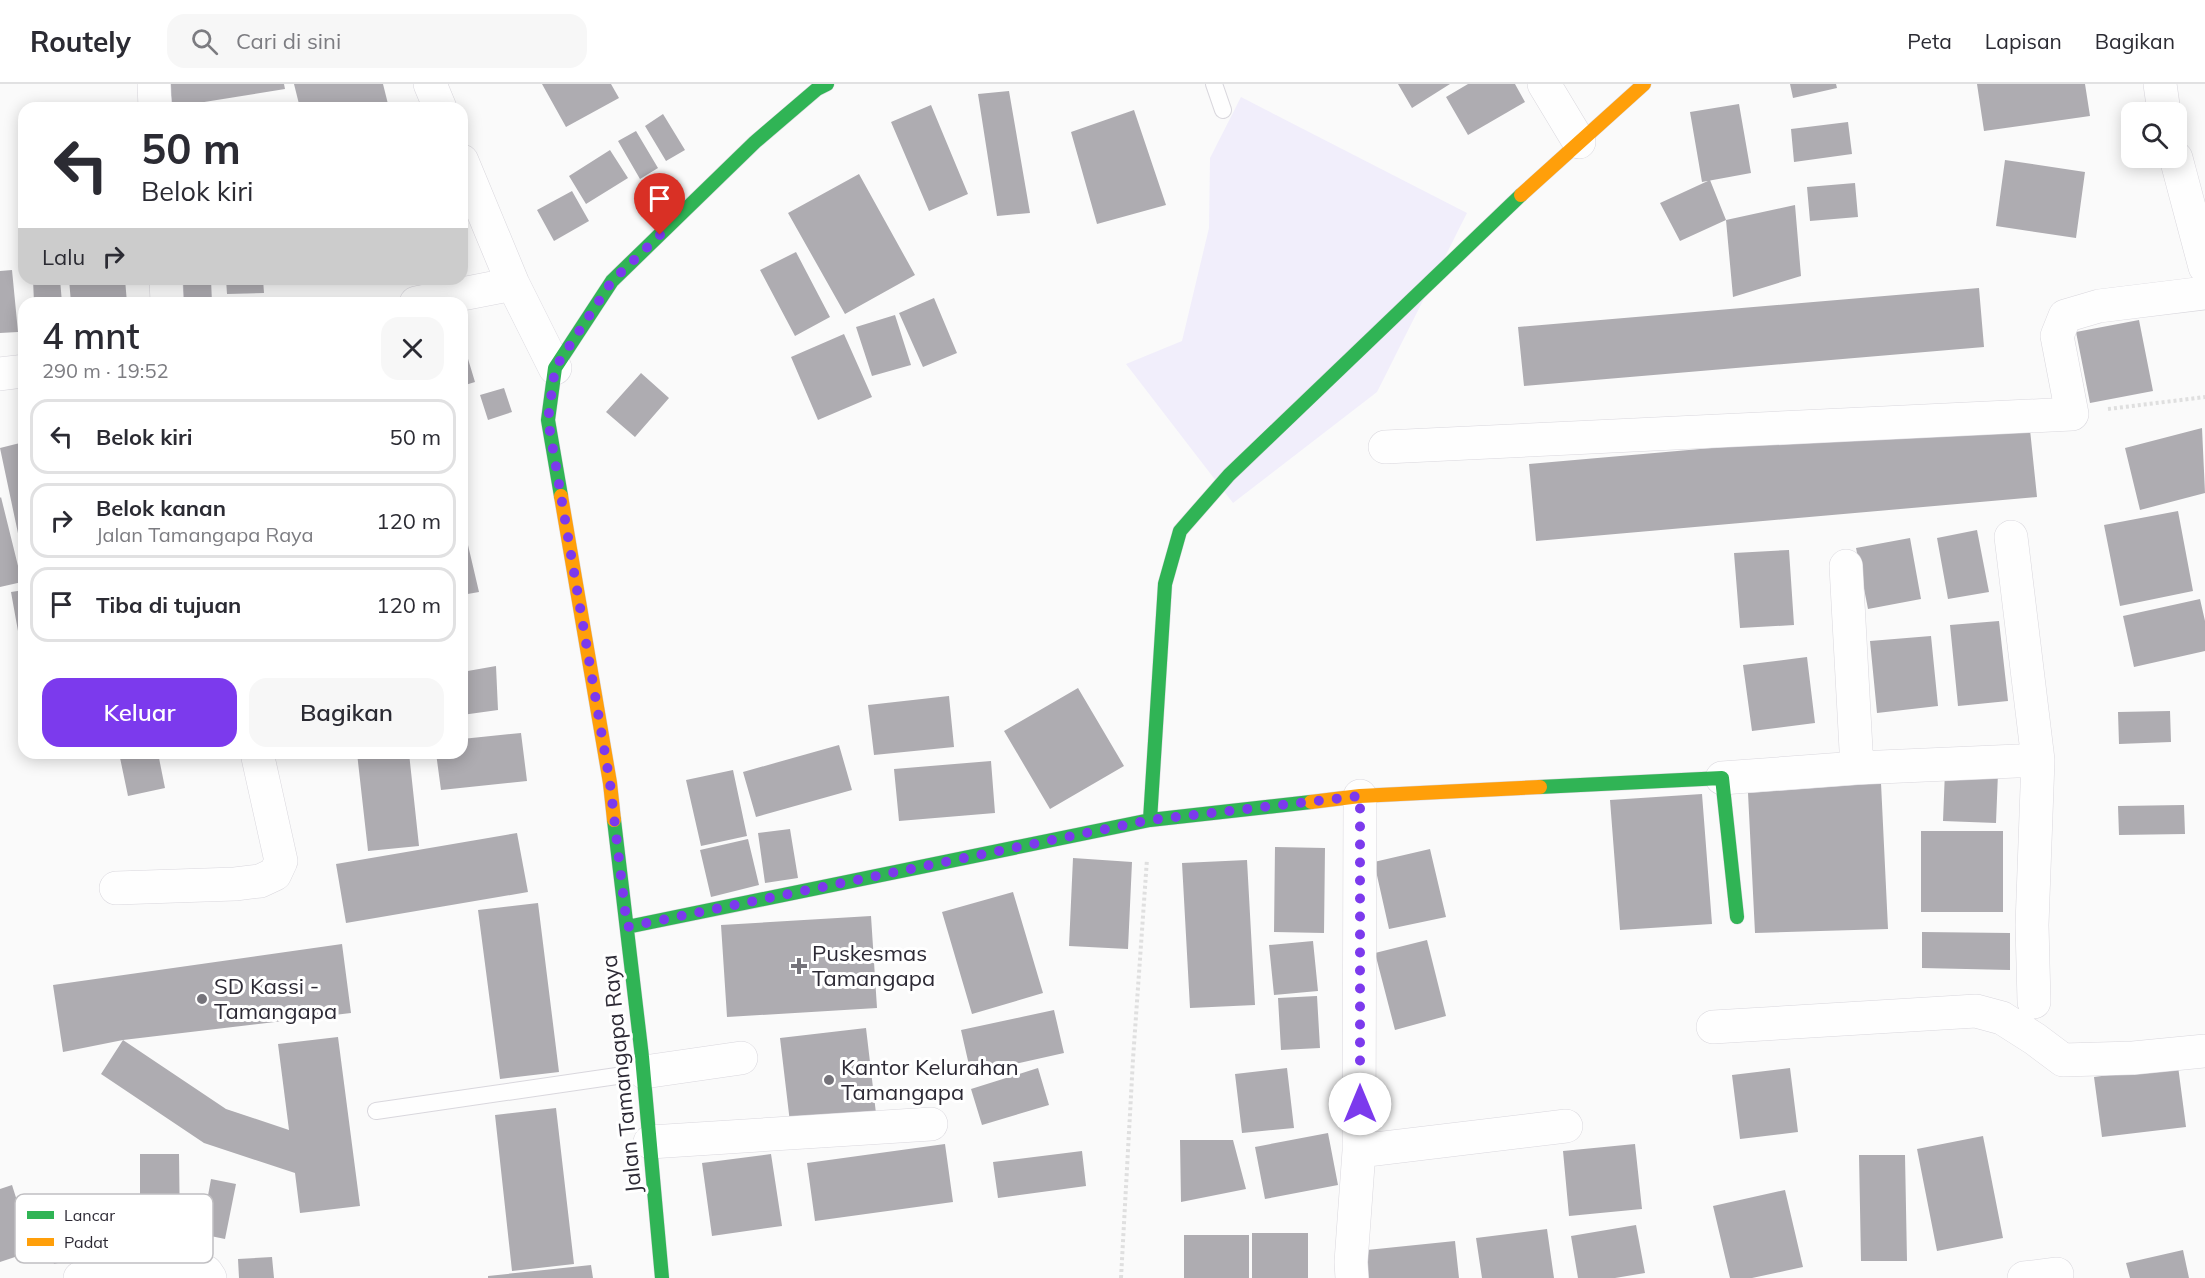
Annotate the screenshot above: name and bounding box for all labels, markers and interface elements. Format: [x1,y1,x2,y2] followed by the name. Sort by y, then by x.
[167,14,587,68] search box
[30,24,131,59] text: Routely
[188,25,221,58] icon: search
[236,27,341,55] text: Cari di sini
[1907,28,1952,54] text: Peta
[1985,28,2062,54] text: Lapisan
[2095,28,2175,54] text: Bagikan
[2121,102,2187,168] map controls
[2121,102,2187,168] button: search
[141,122,241,175] text: 50 m
[42,126,120,204] icon: left
[634,173,685,235] pin
[141,174,253,208] text: Belok kiri
[643,182,676,215] icon: arrive
[97,240,130,273] icon: right
[42,243,85,271] text: Lalu
[42,313,140,358] text: 4 mnt
[381,317,444,380] button: close
[42,358,168,383] text: 290 m · 19:52
[45,420,78,453] icon: left
[96,423,192,451] text: Belok kiri
[390,423,441,451] text: 50 m
[96,494,226,522] text: Belok kanan
[45,504,78,537] icon: right
[376,507,441,535] text: 120 m
[96,522,314,547] text: Jalan Tamangapa Raya
[45,588,78,621] icon: arrive
[96,591,241,619] text: Tiba di tujuan
[376,591,441,619] text: 120 m
[42,678,237,747] button: Keluar
[249,678,444,747] button: Bagikan
[812,939,935,992] place label: Puskesmas Tamangapa
[595,954,647,1194] street label: Jalan Tamangapa Raya
[790,957,808,975] marker: Puskesmas Tamangapa
[214,972,337,1025] place label: SD Kassi - Tamangapa
[195,992,209,1006] marker: SD Kassi - Tamangapa
[841,1053,1019,1106] place label: Kantor Kelurahan Tamangapa
[1328,1072,1392,1136] position arrow
[822,1073,836,1087] marker: Kantor Kelurahan Tamangapa
[15,1194,213,1263] legend
[64,1205,115,1225] text: Lancar
[64,1232,109,1252] text: Padat

